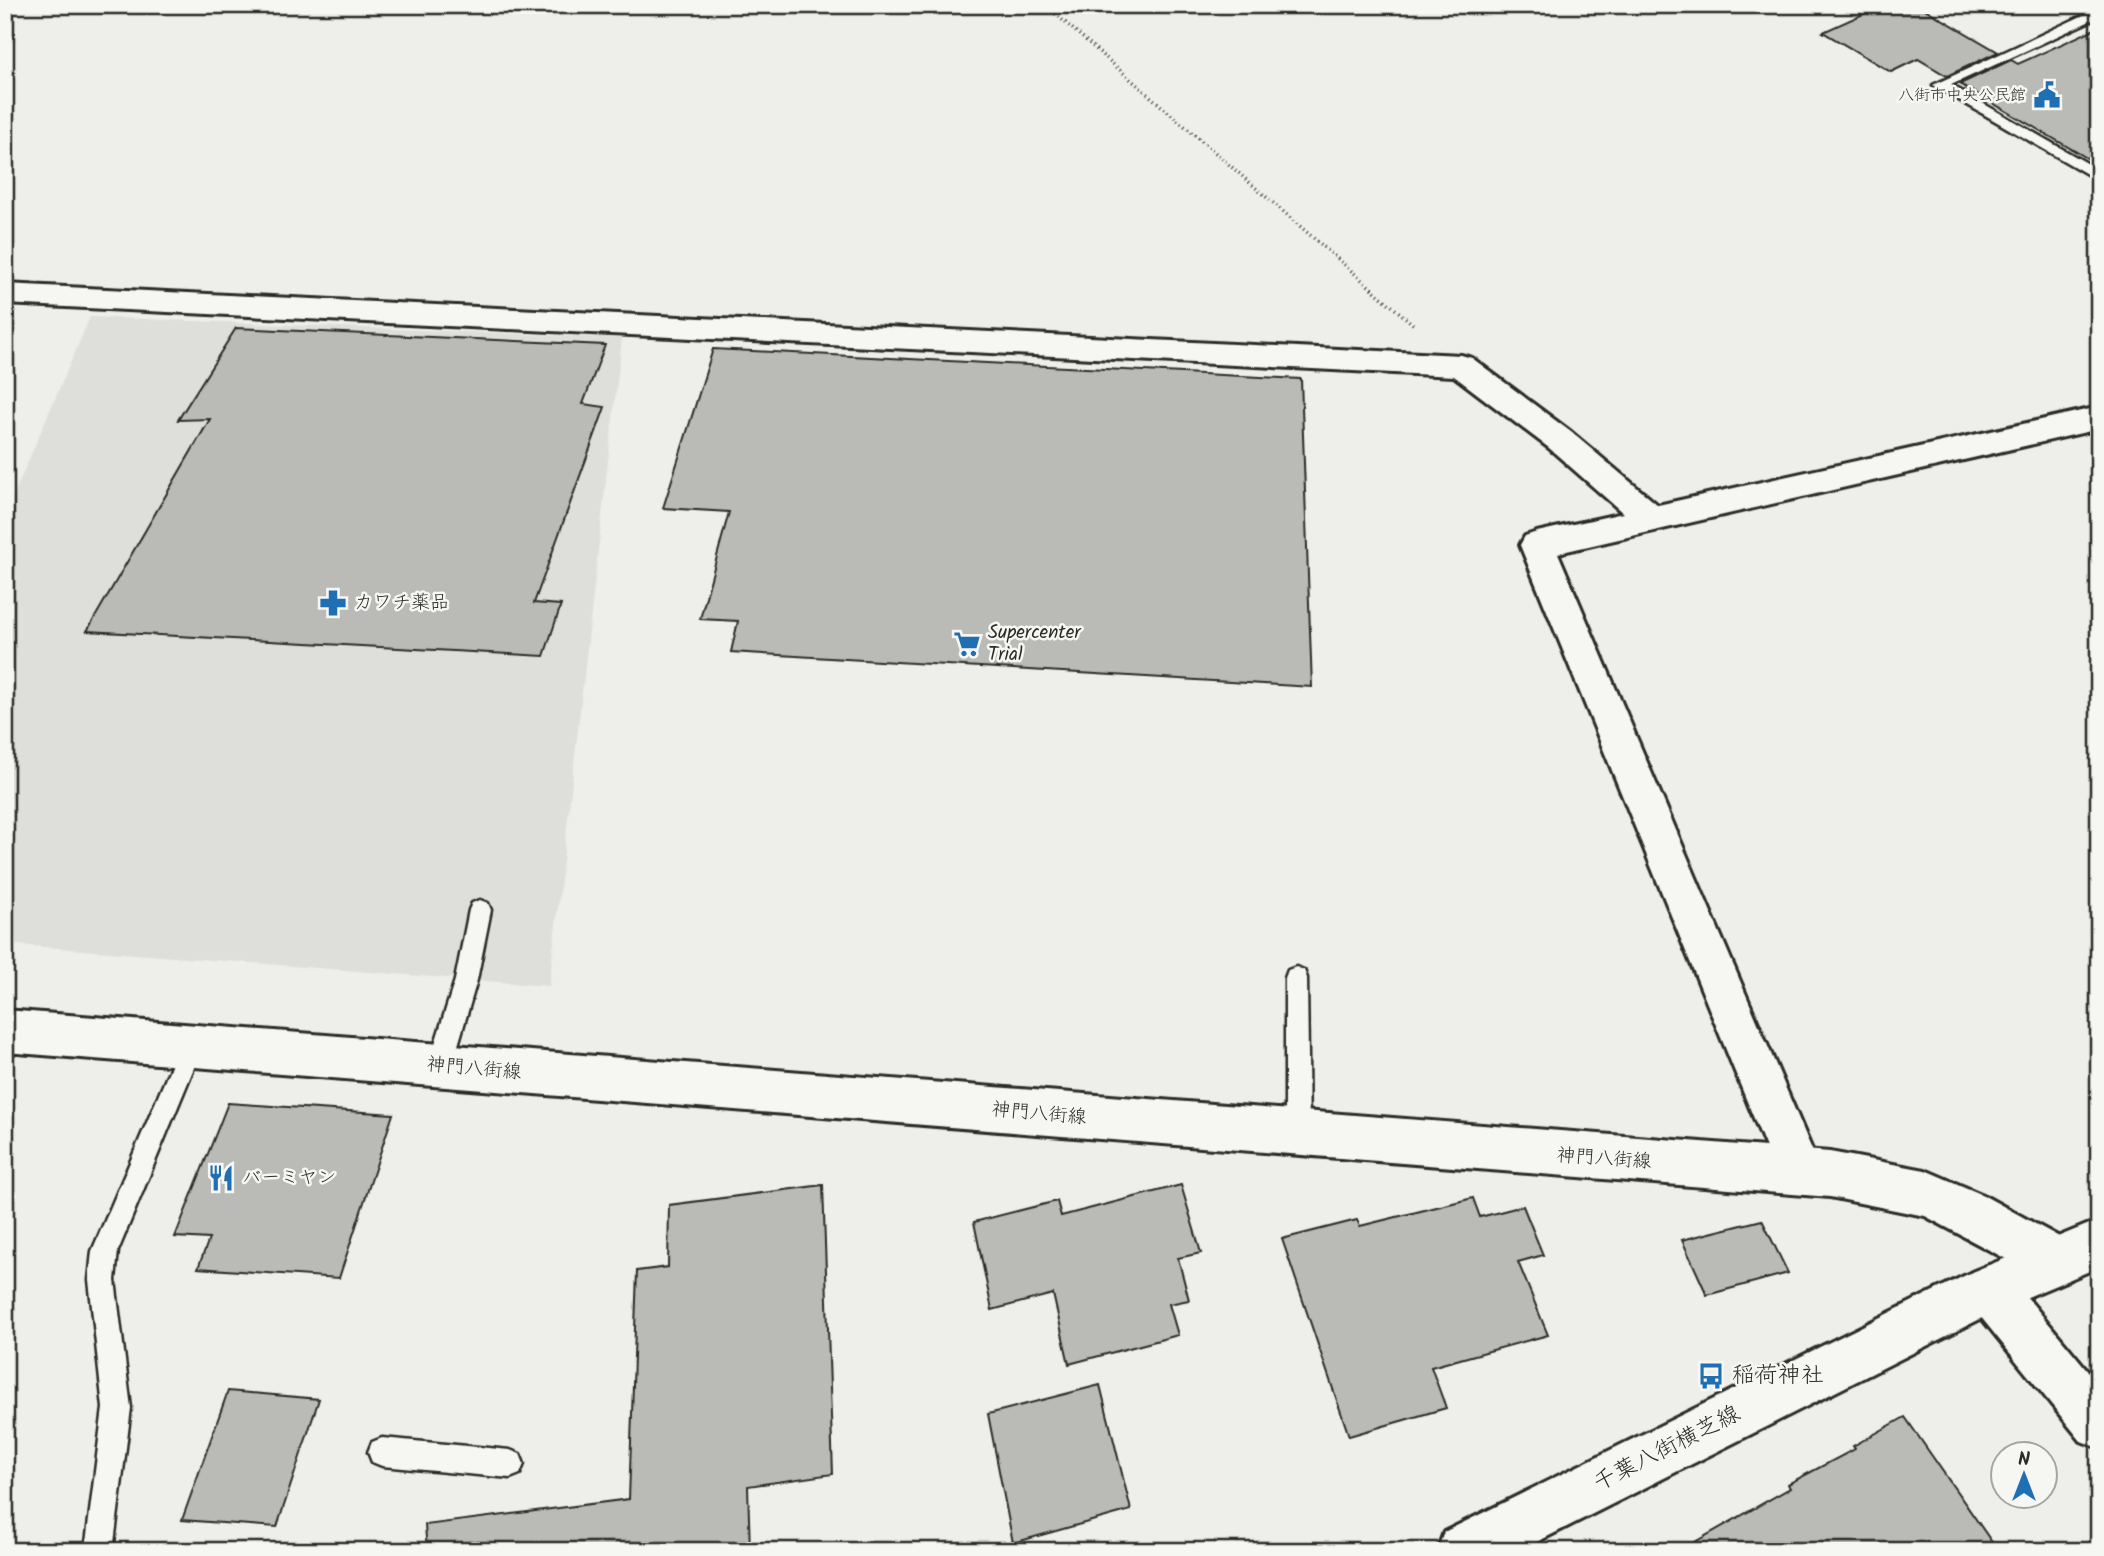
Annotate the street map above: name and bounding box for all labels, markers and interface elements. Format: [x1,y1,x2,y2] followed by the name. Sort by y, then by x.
[2032,80,2062,110] public building icon: 八街市中央公民館
[1898,83,2026,108] place label: 八街市中央公民館
[318,588,348,618] pharmacy icon: カワチ薬品
[354,588,449,618] place label: カワチ薬品
[988,618,1082,670] place label: Supercenter Trial
[952,629,982,659] supermarket icon: Supercenter Trial
[425,1050,523,1088] street label: 神門八街線
[990,1095,1088,1133] street label: 神門八街線
[1556,1141,1652,1177] street label: 神門八街線
[206,1163,236,1193] restaurant icon: バーミヤン
[242,1163,337,1193] place label: バーミヤン
[1732,1358,1824,1394] place label: 稲荷神社
[1696,1361,1726,1391] bus stop icon: 稲荷神社
[1587,1396,1747,1502] street label: 千葉八街横芝線
[1988,1440,2058,1510] north arrow
[2018,1445,2030,1475] text: N

